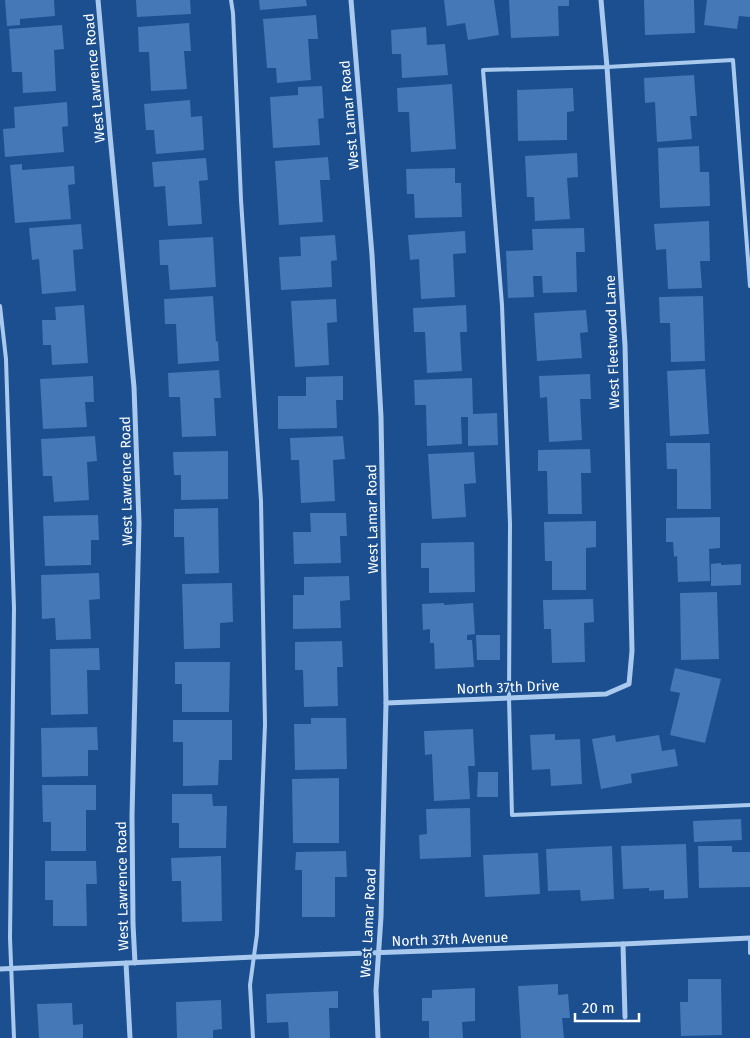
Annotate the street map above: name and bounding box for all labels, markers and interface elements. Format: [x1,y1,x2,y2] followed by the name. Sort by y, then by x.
[80,13,109,143] street label: West Lawrence Road
[336,60,363,170] street label: West Lamar Road
[602,275,623,409] street label: West Fleetwood Lane
[117,416,136,546] street label: West Lawrence Road
[363,464,382,574] street label: West Lamar Road
[456,677,560,698] street label: North 37th Drive
[113,821,132,951] street label: West Lawrence Road
[357,868,380,978] street label: West Lamar Road
[391,929,509,950] street label: North 37th Avenue
[575,990,639,1022] scale bar
[582,999,615,1017] text: 20 m

